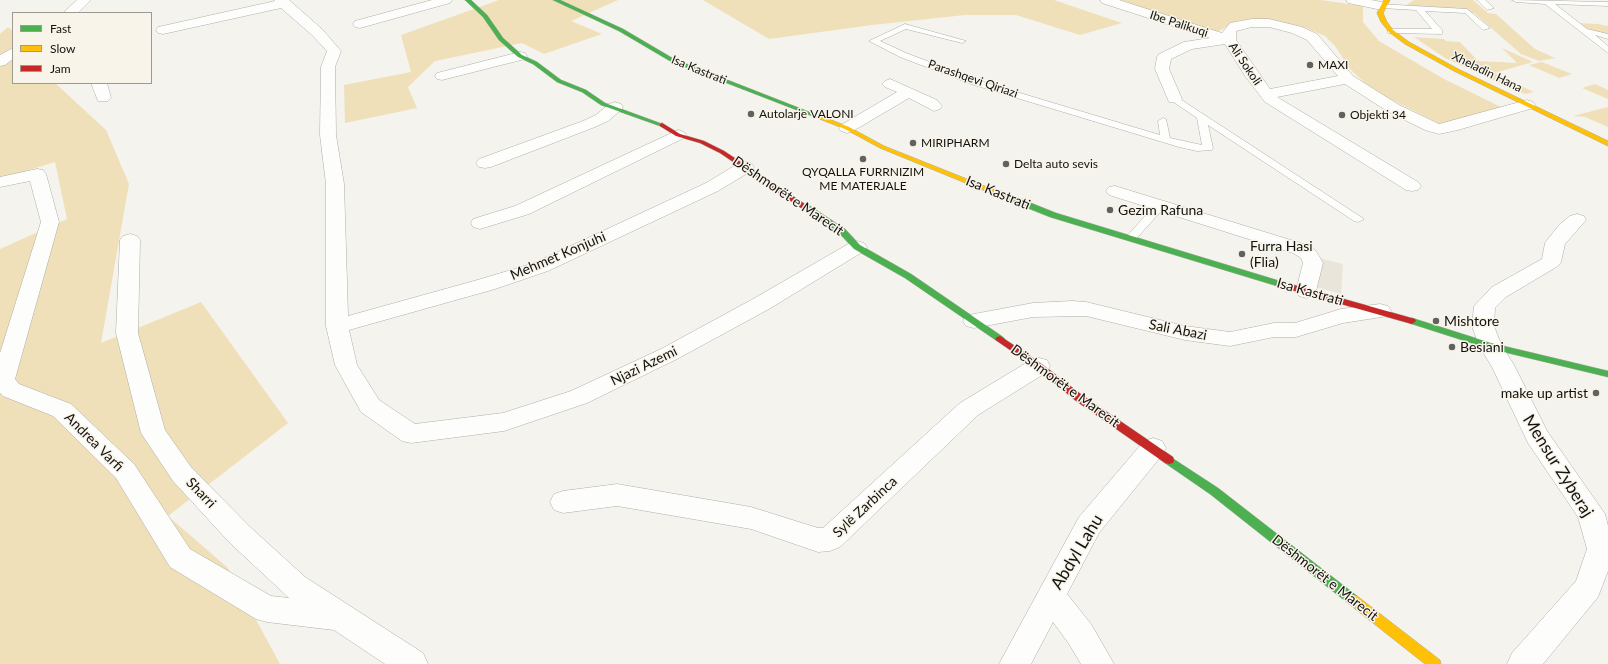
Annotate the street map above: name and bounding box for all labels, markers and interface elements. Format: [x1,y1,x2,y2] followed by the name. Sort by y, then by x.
[1148,8,1210,40] street label: Ibe Palikuqi
[12,12,152,84] legend
[50,21,71,36] text: Fast
[1225,40,1265,88] street label: Ali Sokoli
[50,41,75,56] text: Slow
[1449,49,1525,95] street label: Xheladin Hana
[669,52,729,88] street label: Isa Kastrati
[926,57,1020,101] street label: Parashqevi Qiriazi
[1318,58,1348,72] place label: MAXI
[1305,60,1315,70] marker: MAXI
[50,61,71,76] text: Jam
[759,107,854,121] place label: Autolarje VALONI
[1350,108,1406,122] place label: Objekti 34
[746,109,756,119] marker: Autolarje VALONI
[1337,110,1347,120] marker: Objekti 34
[921,136,990,150] place label: MIRIPHARM
[908,138,918,148] marker: MIRIPHARM
[729,153,847,239] street label: Dëshmorët e Marecit
[858,154,868,164] marker: QYQALLA FURRNIZIM ME MATERJALE
[1014,157,1098,171] place label: Delta auto sevis
[1001,159,1011,169] marker: Delta auto sevis
[802,165,924,193] place label: QYQALLA FURRNIZIM ME MATERJALE
[963,172,1033,214] street label: Isa Kastrati
[1118,202,1203,218] place label: Gezim Rafuna
[1105,205,1115,215] marker: Gezim Rafuna
[508,228,608,284] street label: Mehmet Konjuhi
[1250,238,1313,270] place label: Furra Hasi (Flia)
[1237,249,1247,259] marker: Furra Hasi (Flia)
[1275,275,1345,309] street label: Isa Kastrati
[1444,313,1499,329] place label: Mishtore
[1148,316,1208,344] street label: Sali Abazi
[1431,316,1441,326] marker: Mishtore
[1460,339,1504,355] place label: Besiani
[1007,341,1123,431] street label: Dëshmorët e Marecit
[1447,342,1457,352] marker: Besiani
[608,343,680,389] street label: Njazi Azemi
[1501,385,1588,401] place label: make up artist
[1591,388,1601,398] marker: make up artist
[61,409,127,475] street label: Andrea Varfi
[1518,411,1598,521] street label: Mensur Zyberaj
[829,473,901,541] street label: Sylë Zarbinca
[183,474,219,512] street label: Sharri
[1047,511,1107,593] street label: Abdyl Lahu
[1269,531,1381,625] street label: Dëshmorët e Marecit

